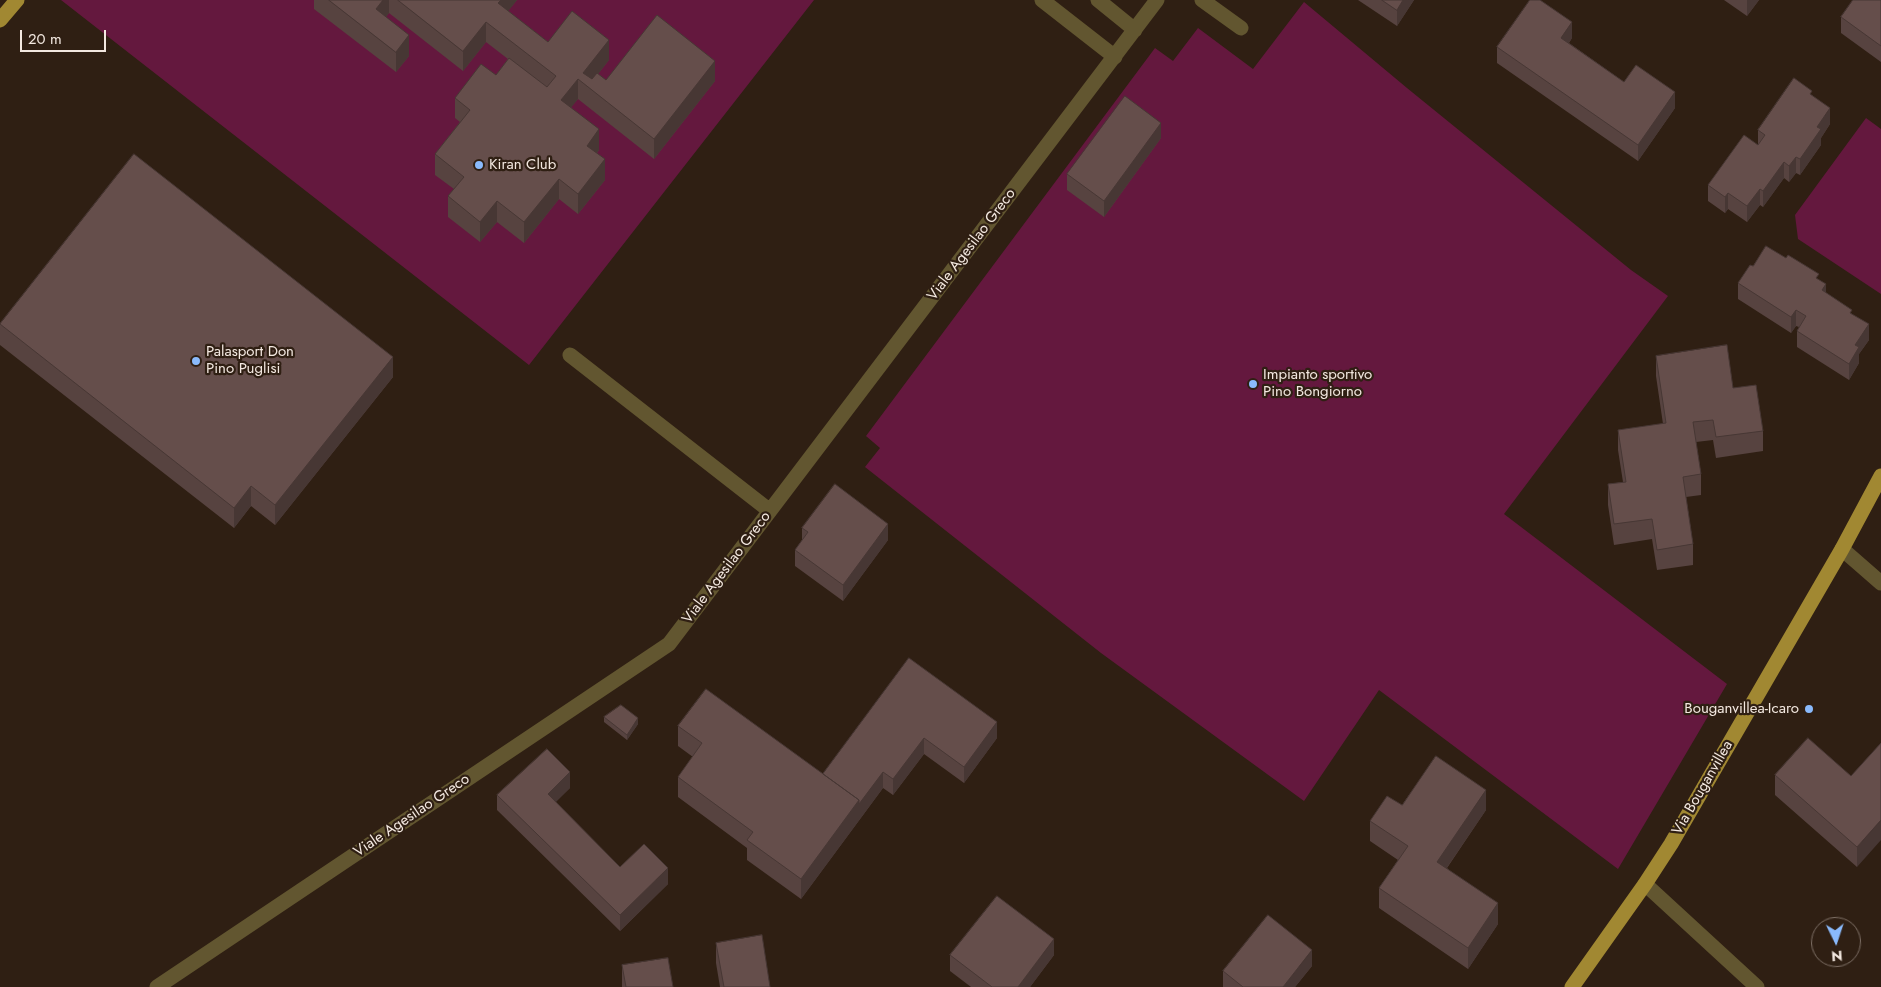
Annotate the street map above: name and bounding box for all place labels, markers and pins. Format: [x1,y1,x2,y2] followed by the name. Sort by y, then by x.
[489,156,556,174] place label: Kiran Club
[473,159,485,171] marker: Kiran Club
[206,343,294,378] place label: Palasport Don Pino Puglisi
[190,355,202,367] marker: Palasport Don Pino Puglisi
[1263,366,1372,401] place label: Impianto sportivo Pino Bongiorno
[1247,378,1259,390] marker: Impianto sportivo Pino Bongiorno
[1684,700,1799,718] place label: Bouganvillea-Icaro
[1803,703,1815,715] marker: Bouganvillea-Icaro

